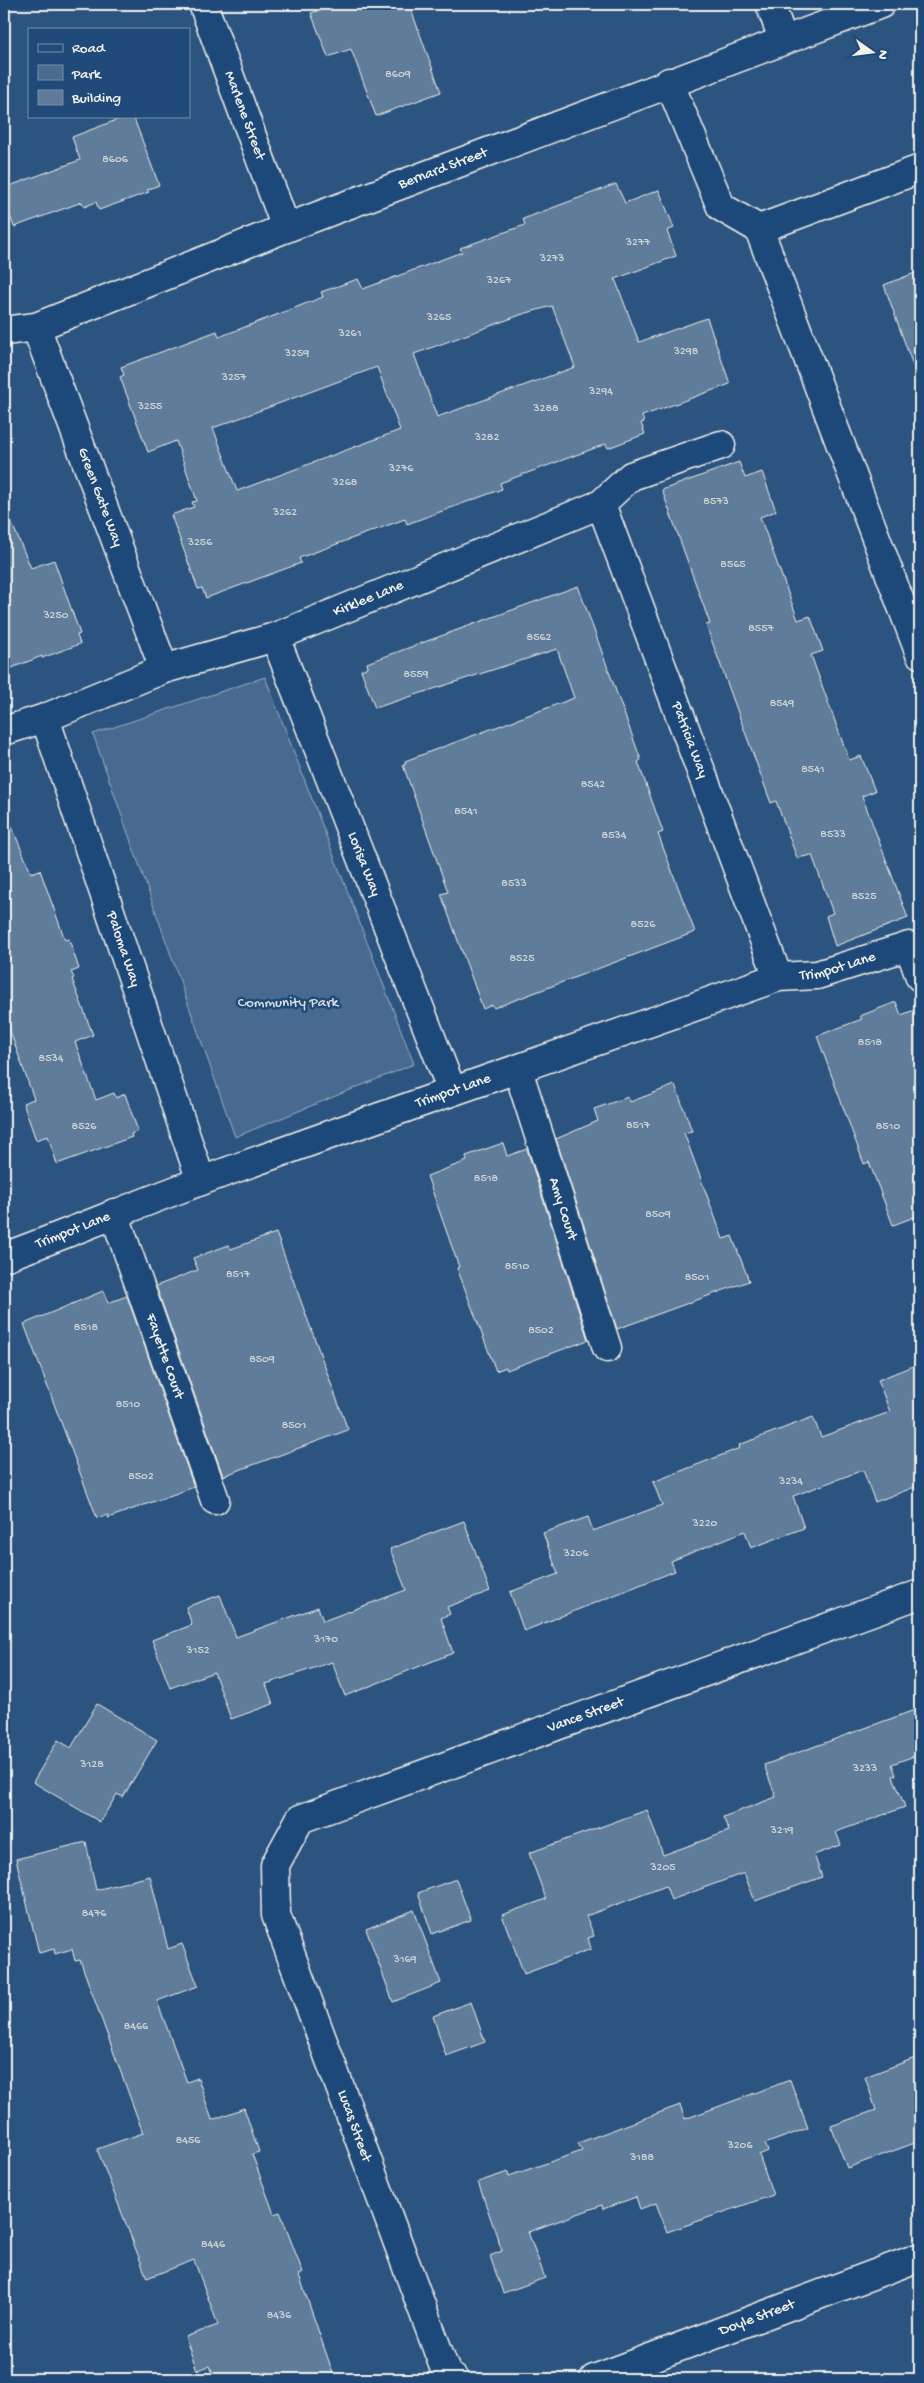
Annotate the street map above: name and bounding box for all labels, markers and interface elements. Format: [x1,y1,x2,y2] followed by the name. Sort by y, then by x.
[28,28,190,118] legend
[846,28,896,78] north arrow
[72,40,106,58] text: Road
[873,48,892,61] text: N
[71,66,102,84] text: Park
[385,68,411,82] house number: 8609
[220,69,270,164] street label: Marlene Street
[71,90,121,108] text: Building
[395,143,492,194] street label: Bernard Street
[102,153,129,167] house number: 8606
[625,236,651,250] house number: 3277
[539,252,564,266] house number: 3273
[486,274,512,288] house number: 3267
[426,311,451,325] house number: 3265
[337,327,362,341] house number: 3261
[673,345,699,359] house number: 3298
[284,347,309,361] house number: 3259
[221,371,247,385] house number: 3257
[588,385,613,399] house number: 3294
[137,400,162,414] house number: 3255
[532,402,559,416] house number: 3288
[474,431,499,445] house number: 3282
[73,445,127,550] street label: Green Gate Way
[388,462,414,476] house number: 3276
[332,476,358,490] house number: 3268
[703,495,729,509] house number: 8573
[272,506,297,520] house number: 3262
[187,536,213,550] house number: 3256
[720,558,746,572] house number: 8565
[330,576,406,621] street label: Kirklee Lane
[42,609,69,623] house number: 3250
[748,622,774,636] house number: 8557
[527,631,552,645] house number: 8562
[403,668,429,682] house number: 8559
[770,697,794,711] house number: 8549
[667,698,712,781] street label: Patricia Way
[801,763,825,777] house number: 8541
[581,778,605,792] house number: 8542
[454,805,478,819] house number: 8541
[820,828,846,842] house number: 8533
[343,829,385,900] street label: Lorisa Way
[602,829,627,843] house number: 8534
[501,877,527,891] house number: 8533
[851,890,877,904] house number: 8525
[101,908,144,990] street label: Paloma Way
[631,918,656,932] house number: 8526
[798,948,878,985] street label: Trimpot Lane
[509,952,535,966] house number: 8525
[238,994,339,1012] park label: Community Park
[858,1036,883,1050] house number: 8518
[39,1052,64,1066] house number: 8534
[412,1070,494,1113] street label: Trimpot Lane
[626,1119,651,1133] house number: 8517
[72,1120,97,1134] house number: 8526
[876,1120,900,1134] house number: 8510
[474,1172,499,1186] house number: 8518
[544,1175,582,1244] street label: Amy Court
[32,1208,113,1254] street label: Trimpot Lane
[645,1208,671,1222] house number: 8509
[505,1260,529,1274] house number: 8510
[226,1268,251,1282] house number: 8517
[685,1271,709,1285] house number: 8501
[141,1310,188,1403] street label: Fayette Court
[74,1321,99,1335] house number: 8518
[528,1324,554,1338] house number: 8502
[249,1353,275,1367] house number: 8509
[116,1398,140,1412] house number: 8510
[282,1419,306,1433] house number: 8501
[128,1470,154,1484] house number: 8502
[778,1475,803,1489] house number: 3234
[692,1517,718,1531] house number: 3220
[562,1547,589,1561] house number: 3206
[313,1633,338,1647] house number: 3170
[185,1644,210,1658] house number: 3152
[544,1693,628,1738] street label: Vance Street
[79,1758,104,1772] house number: 3128
[852,1762,877,1776] house number: 3233
[770,1824,793,1838] house number: 3219
[649,1861,676,1875] house number: 3205
[82,1907,107,1921] house number: 8476
[392,1953,417,1967] house number: 3169
[124,2020,149,2034] house number: 8466
[333,2088,376,2166] street label: Lucas Street
[176,2134,201,2148] house number: 8456
[726,2139,753,2153] house number: 3206
[629,2151,655,2165] house number: 3188
[201,2238,226,2252] house number: 8446
[716,2295,799,2341] street label: Doyle Street
[267,2309,292,2323] house number: 8436

